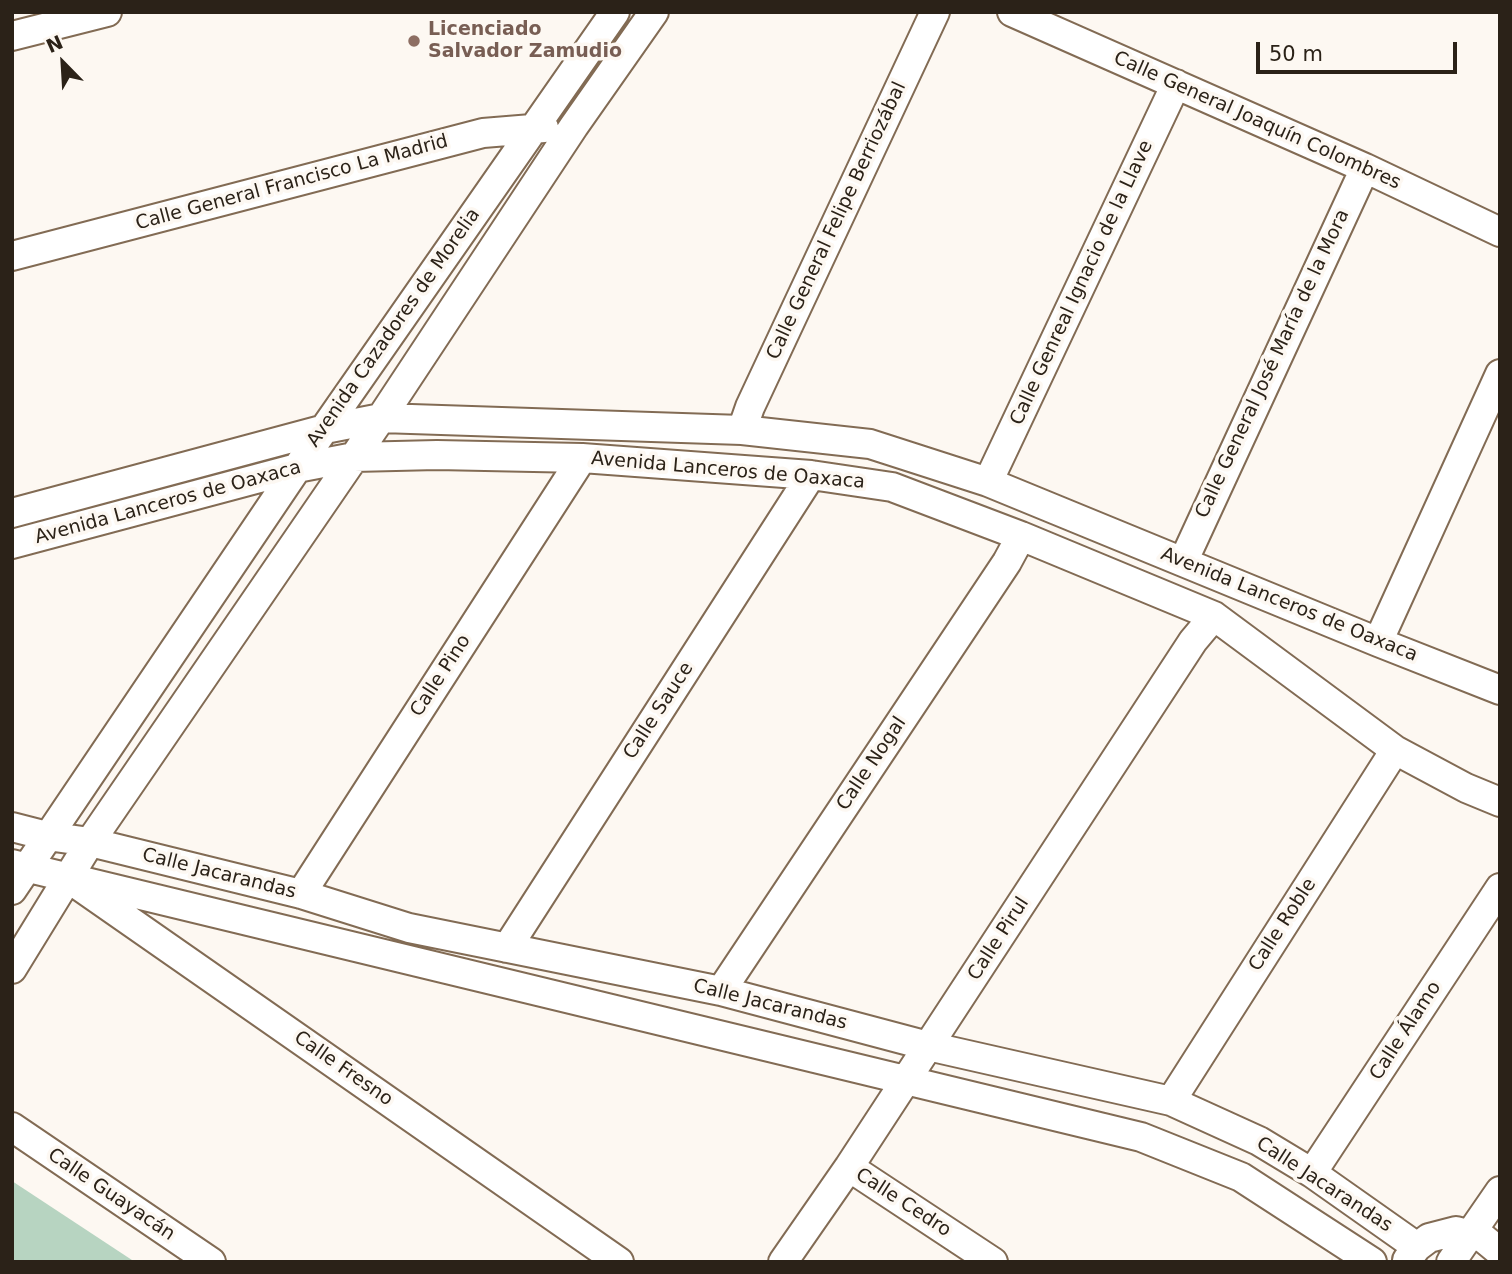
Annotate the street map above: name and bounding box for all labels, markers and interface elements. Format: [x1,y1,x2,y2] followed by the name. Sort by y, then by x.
[428,19,622,63] place label: Licenciado Salvador Zamudio
[28,28,98,98] north arrow
[1260,28,1461,72] scale bar
[43,31,66,57] text: N
[406,33,422,49] marker: Licenciado Salvador Zamudio
[1269,42,1323,66] text: 50 m
[1110,47,1404,195] street label: Calle General Joaquín Colombres
[763,79,911,363] street label: Calle General Felipe Berriozábal
[133,130,451,236] street label: Calle General Francisco La Madrid
[1006,137,1158,429] street label: Calle Genreal Ignacio de la Llave
[303,204,485,452] street label: Avenida Cazadores de Morelia
[1191,206,1355,522] street label: Calle General José María de la Mora
[590,448,866,494] street label: Avenida Lanceros de Oaxaca
[32,456,304,550] street label: Avenida Lanceros de Oaxaca
[1157,543,1421,667] street label: Avenida Lanceros de Oaxaca
[406,631,476,721] street label: Calle Pino
[619,658,699,764] street label: Calle Sauce
[832,713,912,815] street label: Calle Nogal
[140,844,298,904] street label: Calle Jacarandas
[1245,874,1321,976] street label: Calle Roble
[964,893,1034,985] street label: Calle Pirul
[691,975,849,1035] street label: Calle Jacarandas
[1366,977,1446,1085] street label: Calle Álamo
[289,1027,397,1111] street label: Calle Fresno
[1252,1133,1396,1237] street label: Calle Jacarandas
[43,1144,179,1246] street label: Calle Guayacán
[851,1164,955,1242] street label: Calle Cedro

